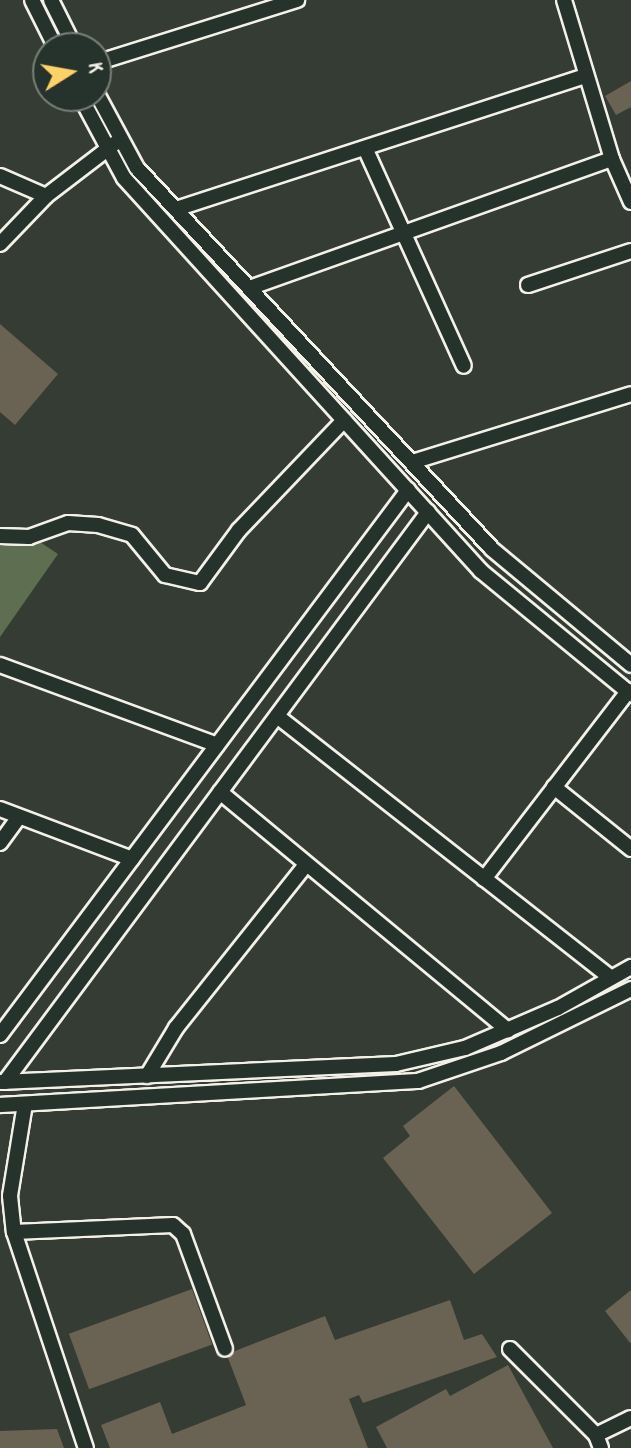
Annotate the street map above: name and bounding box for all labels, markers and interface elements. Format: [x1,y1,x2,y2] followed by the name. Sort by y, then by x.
[32,32,112,112] north arrow
[78,60,110,76] text: K

